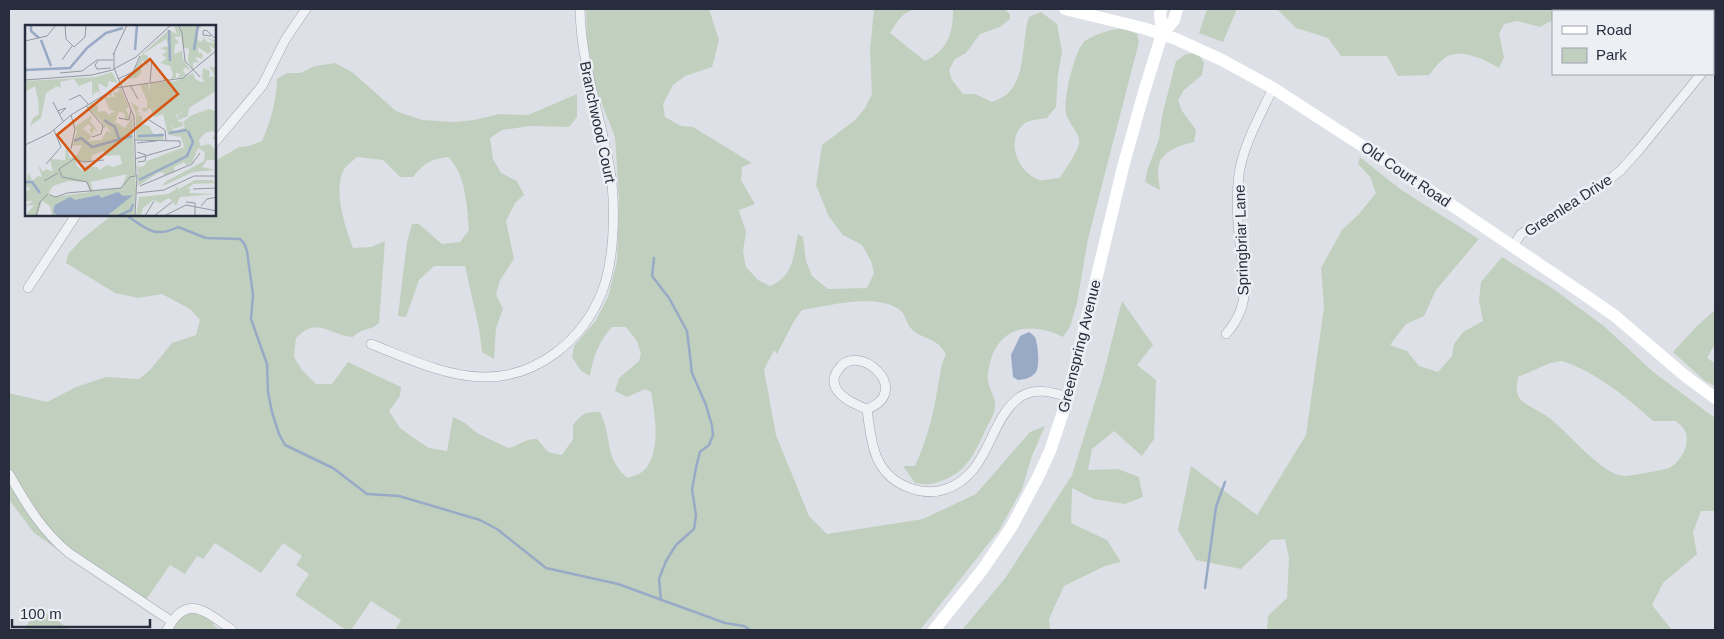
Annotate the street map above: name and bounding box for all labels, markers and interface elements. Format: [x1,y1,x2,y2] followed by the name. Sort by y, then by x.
[1552,10,1714,75] legend
[1596,21,1632,38] text: Road
[25,25,216,216] inset map
[1596,46,1627,63] text: Park
[577,59,619,185] street label: Branchwood Court
[1358,138,1454,210] street label: Old Court Road
[1521,170,1615,240] street label: Greenlea Drive
[1231,184,1251,296] street label: Springbriar Lane
[1054,278,1104,414] street label: Greenspring Avenue
[12,596,150,628] scale bar
[20,605,62,622] text: 100 m

